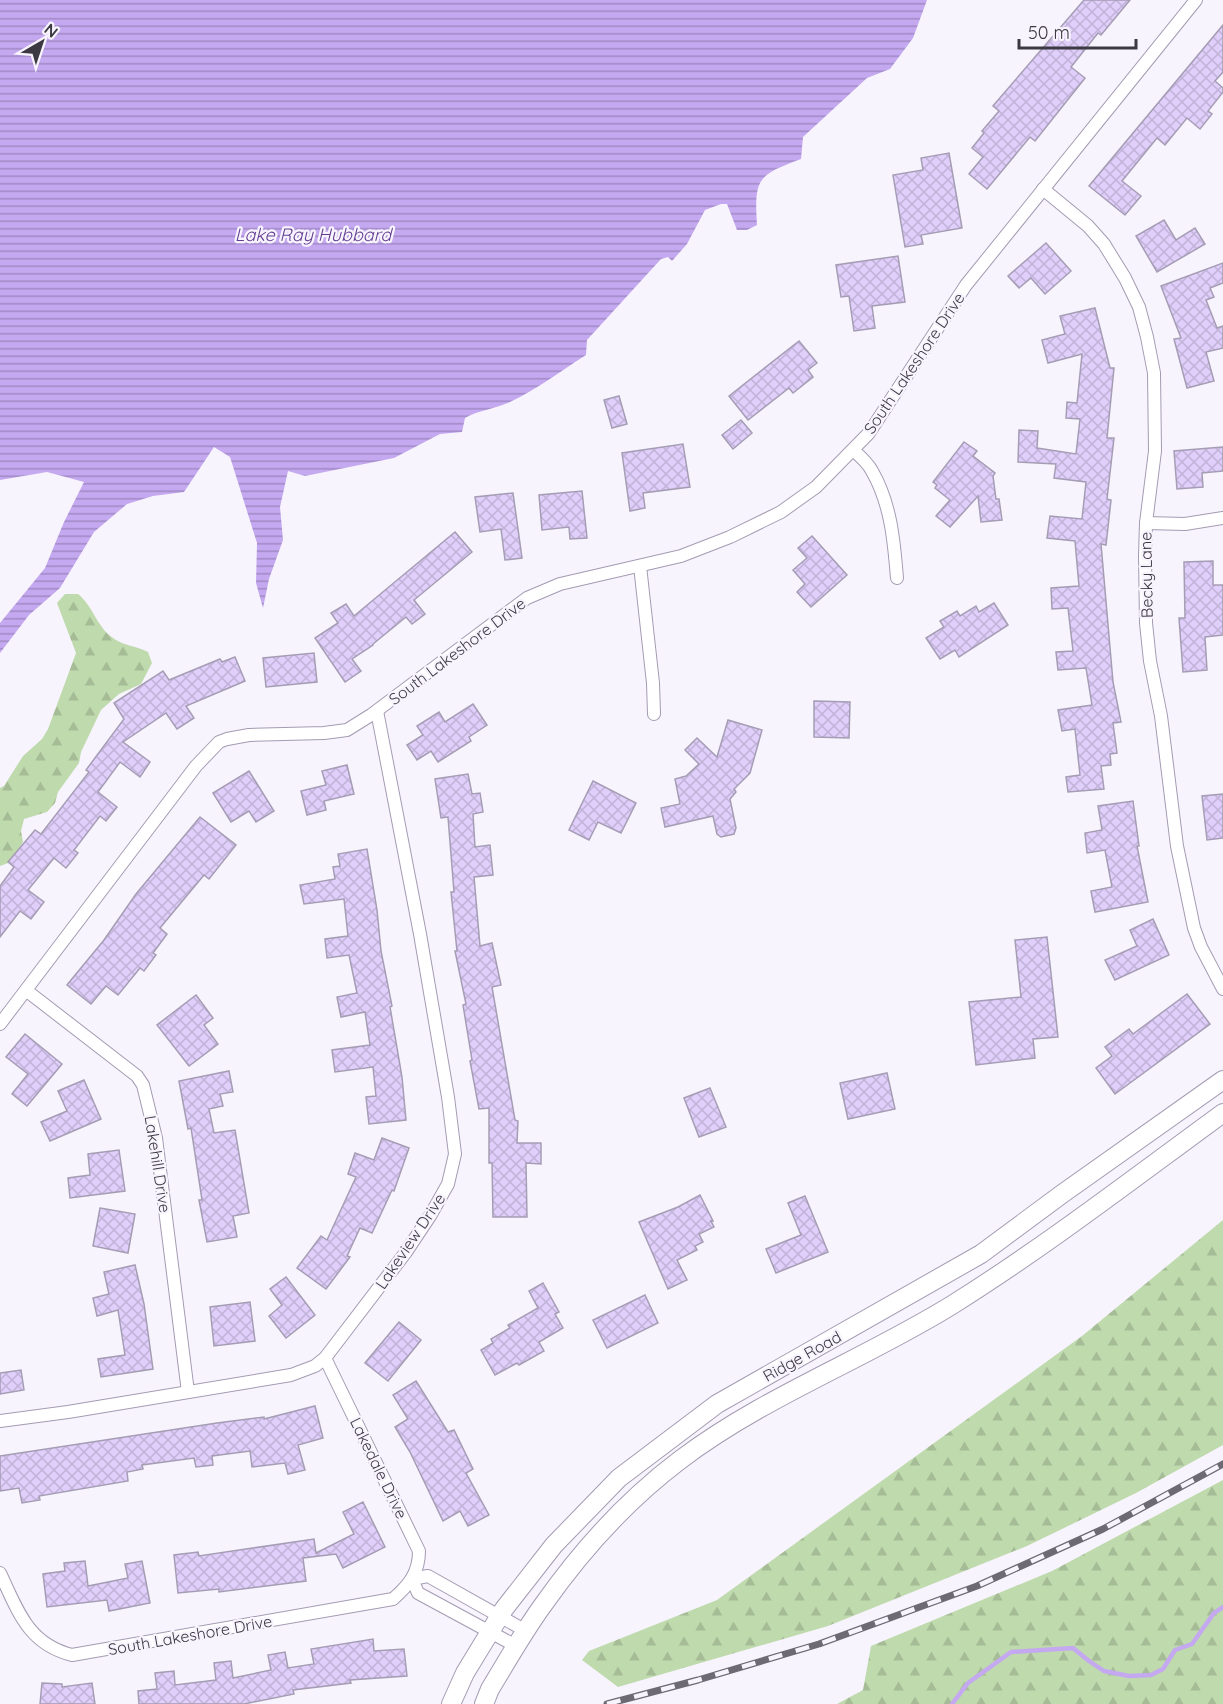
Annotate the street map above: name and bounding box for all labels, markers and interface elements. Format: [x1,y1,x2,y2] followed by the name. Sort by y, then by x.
[12,12,72,72] north arrow
[1019,12,1136,50] scale bar
[41,19,62,42] text: N
[1028,21,1070,44] text: 50 m
[235,223,393,246] water label: Lake Ray Hubbard
[859,289,969,437] street label: South Lakeshore Drive
[1135,532,1157,618] street label: Becky Lane
[385,593,529,709] street label: South Lakeshore Drive
[140,1114,176,1214] street label: Lakehill Drive
[371,1189,449,1293] street label: Lakeview Drive
[759,1326,845,1386] street label: Ridge Road
[346,1414,412,1522] street label: Lakedale Drive
[106,1611,274,1659] street label: South Lakeshore Drive

